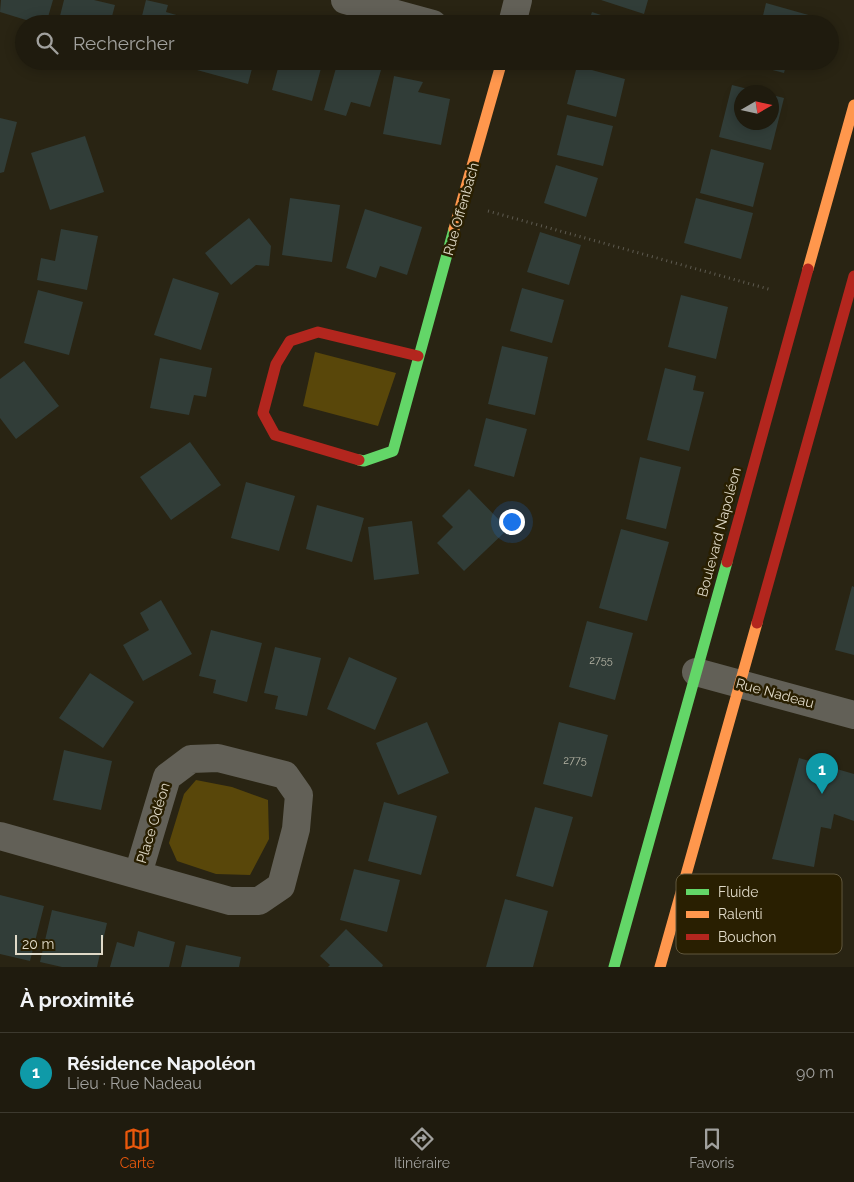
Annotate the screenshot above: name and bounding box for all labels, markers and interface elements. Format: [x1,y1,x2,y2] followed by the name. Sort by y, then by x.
[15,15,839,70] search box
[33,29,61,57] icon: search
[73,32,175,54] text: Rechercher
[734,85,779,130] north arrow
[440,161,482,257] street label: Rue Offenbach
[694,465,744,599] street label: Boulevard Napoléon
[499,509,525,535] your location
[589,654,613,667] house number: 2755
[734,675,816,711] street label: Rue Nadeau
[806,753,838,794] pin: 1
[563,754,587,767] house number: 2775
[133,781,173,865] street label: Place Odéon
[676,874,842,954] legend
[718,884,758,900] text: Fluide
[718,906,763,922] text: Ralenti
[718,929,776,945] text: Bouchon
[15,932,102,955] scale bar
[22,936,54,952] text: 20 m
[20,987,134,1012] text: À proximité
[67,1052,256,1074] text: Résidence Napoléon
[32,1063,40,1082] text: 1
[796,1063,834,1082] text: 90 m
[67,1074,202,1093] text: Lieu · Rue Nadeau
[120,1125,155,1171] tab: Carte
[394,1125,450,1171] tab: Itinéraire
[689,1125,734,1171] tab: Favoris

